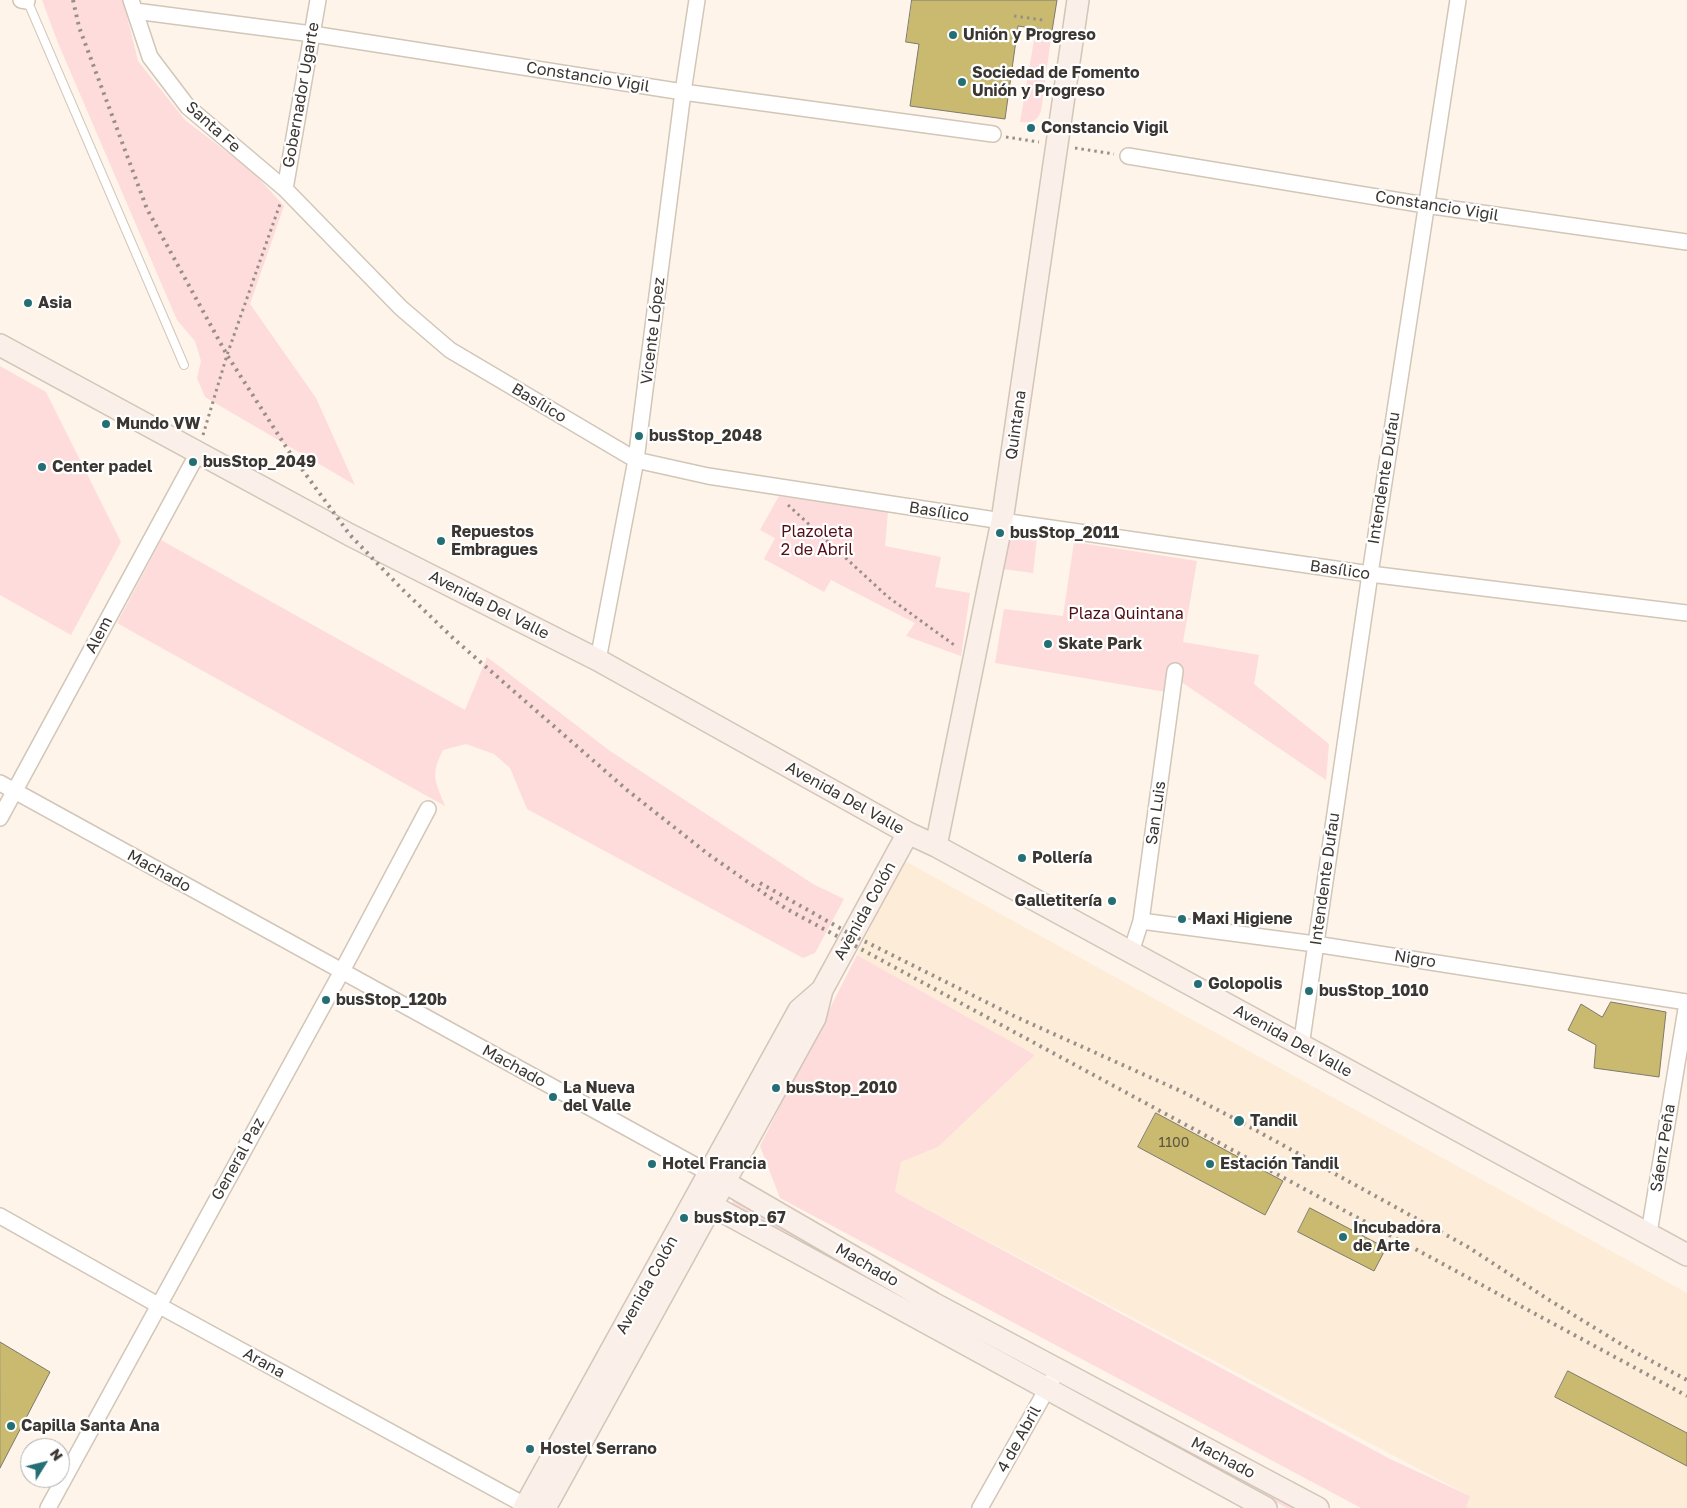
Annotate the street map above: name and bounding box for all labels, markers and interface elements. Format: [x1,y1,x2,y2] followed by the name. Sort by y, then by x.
[279,21,323,169] street label: Gobernador Ugarte
[963,25,1096,45] place label: Unión y Progreso
[947,29,959,41] marker: Unión y Progreso
[525,58,651,96] street label: Constancio Vigil
[972,63,1140,101] place label: Sociedad de Fomento Unión y Progreso
[956,76,968,88] marker: Sociedad de Fomento Unión y Progreso
[182,97,244,157] street label: Santa Fe
[1041,118,1168,138] place label: Constancio Vigil
[1025,122,1037,134] marker: Constancio Vigil
[1374,187,1500,225] street label: Constancio Vigil
[637,276,669,386] street label: Vicente López
[38,293,72,313] place label: Asia
[22,297,34,309] marker: Asia
[508,379,570,427] street label: Basílico
[1002,389,1030,461] street label: Quintana
[1364,410,1404,546] street label: Intendente Dufau
[116,414,201,434] place label: Mundo VW
[100,418,112,430] marker: Mundo VW
[649,426,762,446] place label: busStop_2048
[633,430,645,442] marker: busStop_2048
[203,452,316,472] place label: busStop_2049
[187,456,199,468] marker: busStop_2049
[52,457,152,477] place label: Center padel
[36,461,48,473] marker: Center padel
[908,498,970,526] street label: Basílico
[451,522,538,560] place label: Repuestos Embragues
[781,522,853,560] park label: Plazoleta 2 de Abril
[1010,523,1119,543] place label: busStop_2011
[994,527,1006,539] marker: busStop_2011
[435,535,447,547] marker: Repuestos Embragues
[1309,556,1371,584] street label: Basílico
[426,566,552,644] street label: Avenida Del Valle
[1068,604,1184,624] park label: Plaza Quintana
[81,613,117,657] street label: Alem
[1058,634,1142,654] place label: Skate Park
[1042,638,1054,650] marker: Skate Park
[782,757,908,839] street label: Avenida Del Valle
[1142,780,1170,846] street label: San Luis
[1306,811,1344,947] street label: Intendente Dufau
[124,846,194,896] street label: Machado
[1032,848,1092,868] place label: Pollería
[1016,852,1028,864] marker: Pollería
[830,858,900,964] street label: Avenida Colón
[1014,891,1102,911] place label: Galletitería
[1106,895,1118,907] marker: Galletitería
[1192,909,1293,929] place label: Maxi Higiene
[1176,913,1188,925] marker: Maxi Higiene
[1393,946,1437,972] street label: Nigro
[1208,974,1282,994] place label: Golopolis
[1192,978,1204,990] marker: Golopolis
[1319,981,1429,1001] place label: busStop_1010
[1303,985,1315,997] marker: busStop_1010
[336,990,447,1010] place label: busStop_120b
[320,994,332,1006] marker: busStop_120b
[1230,1000,1356,1082] street label: Avenida Del Valle
[479,1041,549,1091] street label: Machado
[563,1078,635,1116] place label: La Nueva del Valle
[786,1078,898,1098] place label: busStop_2010
[770,1082,782,1094] marker: busStop_2010
[547,1091,559,1103] marker: La Nueva del Valle
[1647,1103,1679,1193] street label: Sáenz Peña
[1250,1111,1298,1131] place label: Tandil
[207,1114,269,1204] street label: General Paz
[1232,1114,1246,1128] marker: Tandil
[1159,1135,1189,1151] house number: 1100
[662,1154,766,1174] place label: Hotel Francia
[1220,1154,1339,1174] place label: Estación Tandil
[646,1158,658,1170] marker: Hotel Francia
[1204,1158,1216,1170] marker: Estación Tandil
[694,1208,786,1228] place label: busStop_67
[678,1212,690,1224] marker: busStop_67
[1353,1218,1441,1256] place label: Incubadora de Arte
[1337,1231,1349,1243] marker: Incubadora de Arte
[612,1232,682,1338] street label: Avenida Colón
[832,1239,902,1291] street label: Machado
[240,1344,288,1382] street label: Arana
[993,1402,1045,1476] street label: 4 de Abril
[21,1416,160,1436] place label: Capilla Santa Ana
[5,1420,17,1432] marker: Capilla Santa Ana
[1188,1433,1258,1483] street label: Machado
[20,1438,70,1488] north arrow
[540,1439,657,1459] place label: Hostel Serrano
[524,1443,536,1455] marker: Hostel Serrano
[47,1445,67,1464] text: N

